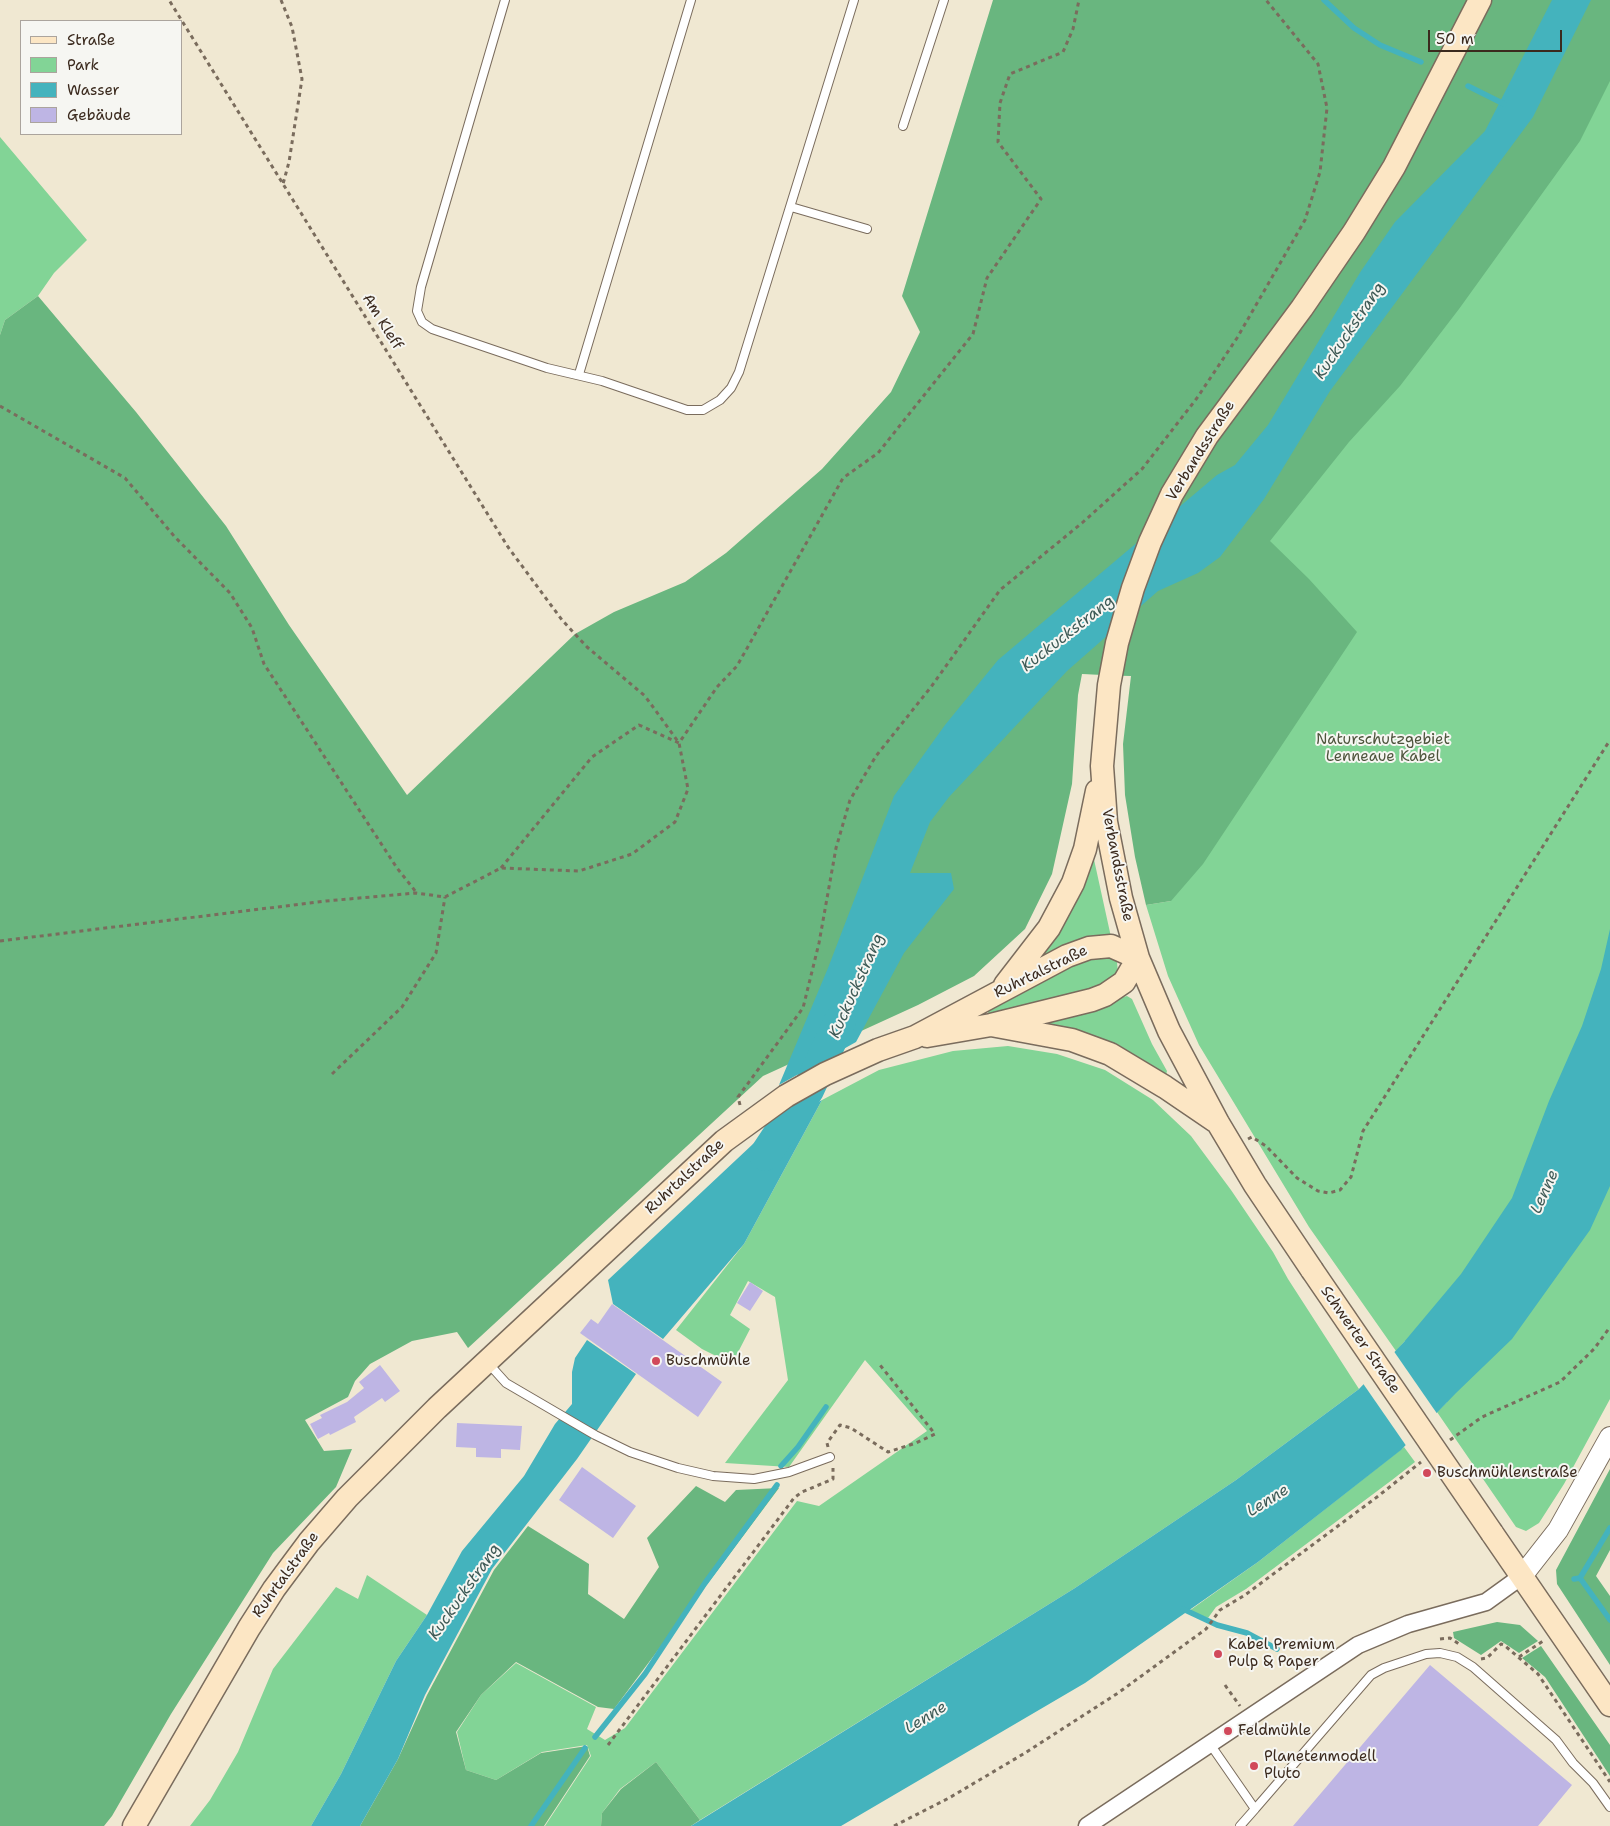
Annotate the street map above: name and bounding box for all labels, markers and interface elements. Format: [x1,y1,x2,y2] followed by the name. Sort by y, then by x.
[20,20,182,135] legend
[1430,20,1564,52] scale bar
[1436,29,1474,49] text: 50 m
[67,30,115,50] text: Straße
[67,55,99,75] text: Park
[67,80,120,100] text: Wasser
[67,105,131,125] text: Gebäude
[1311,279,1389,383] water label: Kuckuckstrang
[358,291,406,353] street label: Am Kleff
[1163,398,1239,504] street label: Verbandsstraße
[1018,592,1118,676] water label: Kuckuckstrang
[1316,731,1450,766] park label: Naturschutzgebiet Lenneaue Kabel
[1097,807,1137,923] street label: Verbandsstraße
[825,931,889,1041] water label: Kuckuckstrang
[991,942,1091,1002] street label: Ruhrtalstraße
[642,1136,728,1218] street label: Ruhrtalstraße
[1527,1167,1563,1217] water label: Lenne
[1316,1283,1404,1397] street label: Schwerter Straße
[666,1352,750,1370] place label: Buschmühle
[650,1355,662,1367] marker: Buschmühle
[1437,1464,1578,1482] place label: Buschmühlenstraße
[1421,1467,1433,1479] marker: Buschmühlenstraße
[1243,1481,1293,1521] water label: Lenne
[249,1529,323,1621] street label: Ruhrtalstraße
[425,1540,505,1644] water label: Kuckuckstrang
[1228,1636,1335,1671] place label: Kabel Premium Pulp & Paper
[1212,1648,1224,1660] marker: Kabel Premium Pulp & Paper
[901,1698,951,1738] water label: Lenne
[1238,1722,1311,1740] place label: Feldmühle
[1222,1725,1234,1737] marker: Feldmühle
[1264,1748,1376,1783] place label: Planetenmodell Pluto
[1248,1760,1260,1772] marker: Planetenmodell Pluto

